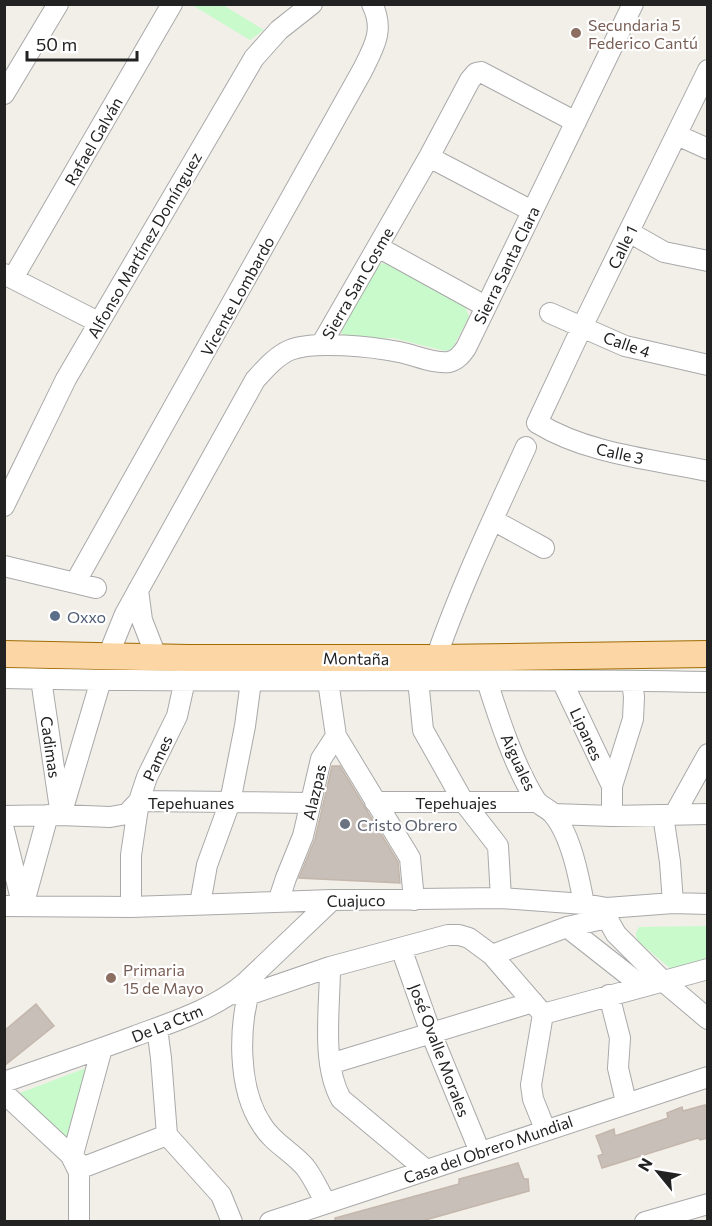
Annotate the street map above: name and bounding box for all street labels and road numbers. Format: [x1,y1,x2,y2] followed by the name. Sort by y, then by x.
[60,93,126,189] street label: Rafael Galván
[83,149,205,341] street label: Alfonso Martínez Domínguez
[469,203,543,327] street label: Sierra Santa Clara
[603,222,641,272] street label: Calle 1
[317,224,397,342] street label: Sierra San Cosme
[196,233,278,359] street label: Vicente Lombardo
[601,327,653,361] street label: Calle 4
[595,439,645,467] street label: Calle 3
[323,648,389,668] street label: Montaña
[567,705,607,763] street label: Lipanes
[37,715,65,779] street label: Cadimas
[498,730,540,794] street label: Aiguales
[138,732,176,784] street label: Pames
[298,762,330,822] street label: Alazpas
[148,793,234,812] street label: Tepehuanes
[415,793,497,812] street label: Tepehuajes
[326,890,386,910] street label: Cuajuco
[406,981,474,1119] street label: José Ovalle Morales
[129,1000,205,1046] street label: De La Ctm
[401,1111,575,1187] street label: Casa del Obrero Mundial

